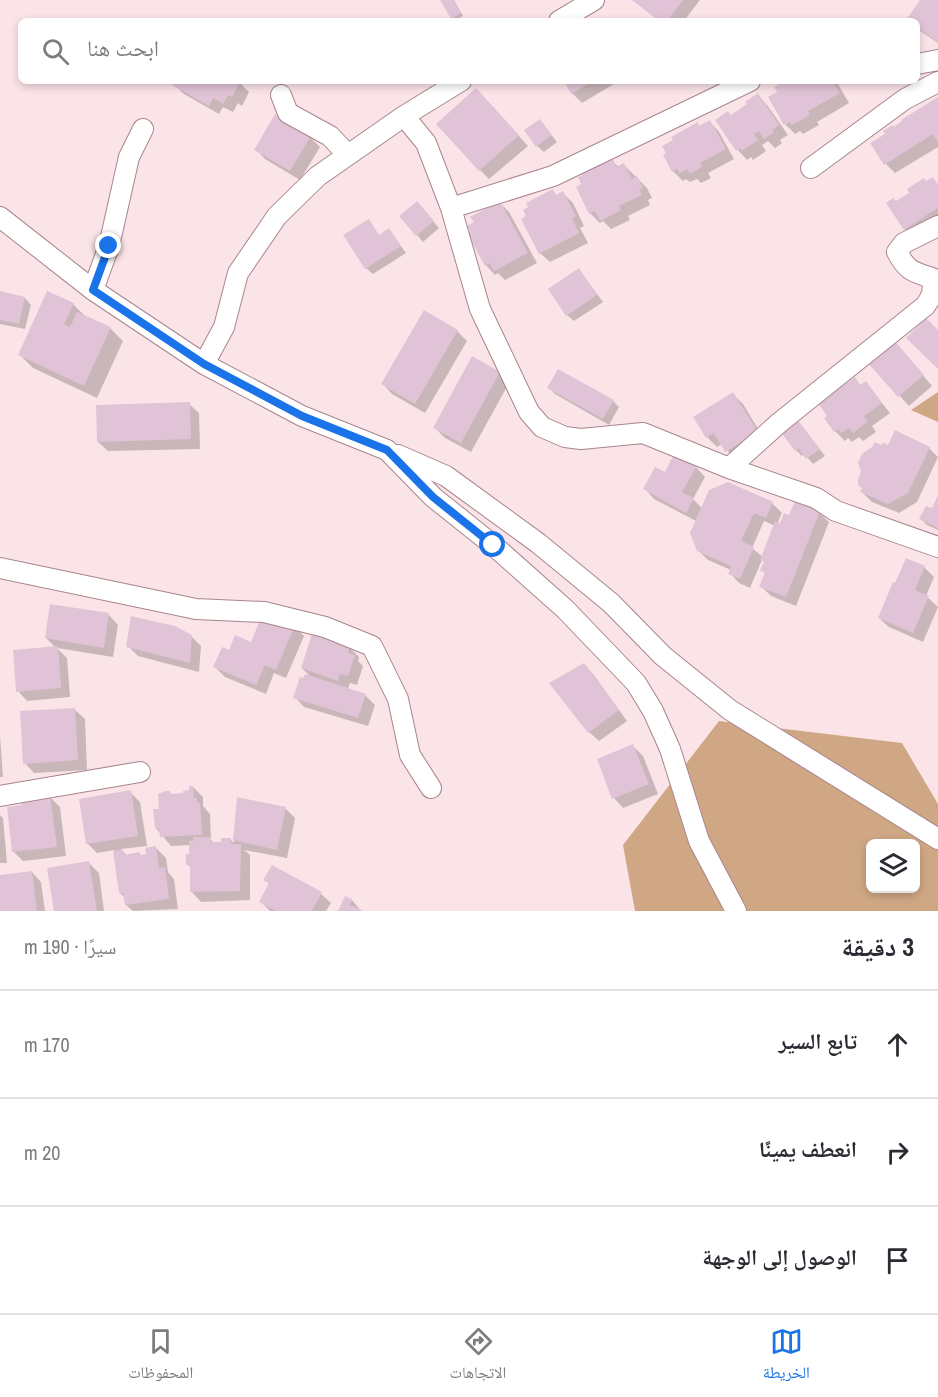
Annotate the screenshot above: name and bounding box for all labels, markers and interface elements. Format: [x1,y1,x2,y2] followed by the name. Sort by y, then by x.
[18,18,920,84] search box
[87,33,159,63] text: ابحث هنا
[39,35,72,68] icon: search
[95,232,121,258] route end
[479,531,505,557] route start
[866,839,920,893] map controls
[866,839,920,893] button: layers
[842,929,914,964] text: 3 دقيقة
[24,933,117,960] text: سيرًا · 190 m
[779,1026,857,1056] text: تابع السير
[881,1028,914,1061] icon: ahead
[24,1031,70,1058] text: 170 m
[759,1134,857,1164] text: انعطف يمينًا
[881,1136,914,1169] icon: right
[24,1139,60,1166] text: 20 m
[702,1242,857,1272] text: الوصول إلى الوجهة
[881,1244,914,1277] icon: arrive
[128,1325,193,1388] tab: المحفوظات
[450,1325,506,1388] tab: الاتجاهات
[763,1325,810,1388] tab: الخريطة

